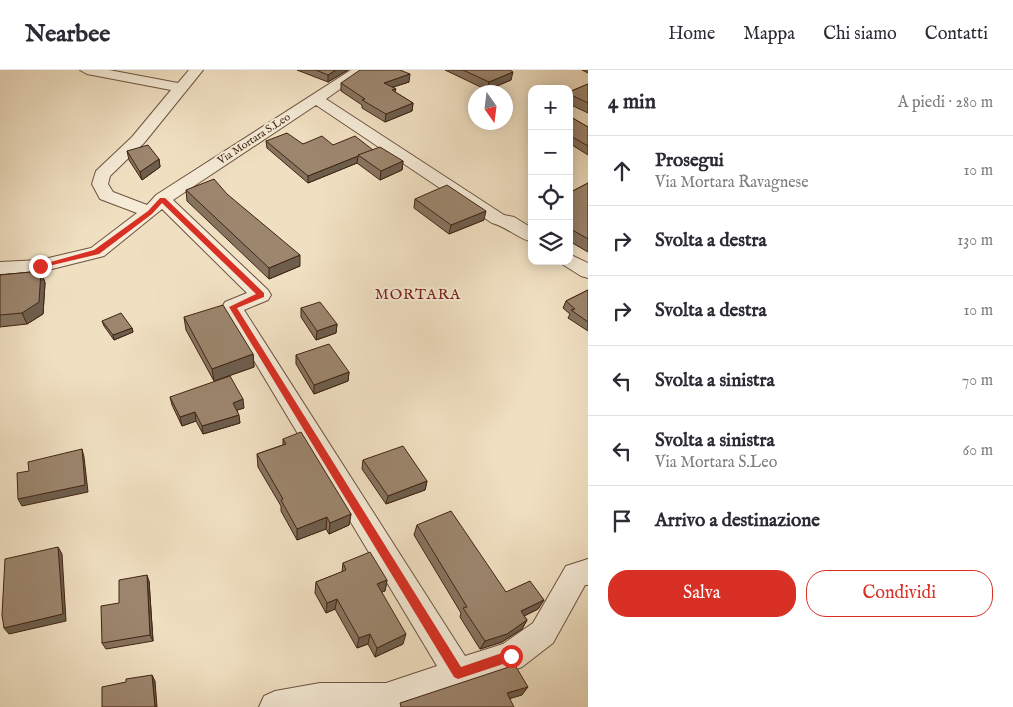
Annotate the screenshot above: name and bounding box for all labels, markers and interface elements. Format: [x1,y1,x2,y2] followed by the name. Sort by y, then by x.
[25,19,110,50] text: Nearbee
[668,23,715,46] text: Home
[743,23,795,46] text: Mappa
[823,23,897,46] text: Chi siamo
[925,23,988,46] text: Contatti
[468,85,513,130] north arrow
[528,85,573,265] map controls
[528,85,573,130] button: +
[608,89,656,116] text: 4 min
[898,93,993,113] text: A piedi · 280 m
[214,110,293,168] street label: Via Mortara S.Leo
[528,130,573,175] button: −
[655,149,724,173] text: Prosegui
[608,157,636,185] icon: ahead
[963,161,993,181] text: 10 m
[655,173,808,193] text: Via Mortara Ravagnese
[528,175,573,220] button: locate
[528,220,573,265] button: layers
[608,227,636,255] icon: right
[655,229,767,253] text: Svolta a destra
[957,231,993,251] text: 130 m
[29,255,52,278] route end
[375,285,461,304] district label: MORTARA
[608,297,636,325] icon: right
[655,299,767,323] text: Svolta a destra
[963,301,993,321] text: 10 m
[608,367,636,395] icon: left
[655,369,775,393] text: Svolta a sinistra
[962,371,993,391] text: 70 m
[655,429,775,453] text: Svolta a sinistra
[608,437,636,465] icon: left
[963,441,993,461] text: 60 m
[655,453,777,473] text: Via Mortara S.Leo
[608,507,636,535] icon: arrive
[655,509,820,533] text: Arrivo a destinazione
[608,570,796,617] button: Salva
[806,570,993,617] button: Condividi
[500,645,523,668] route start

